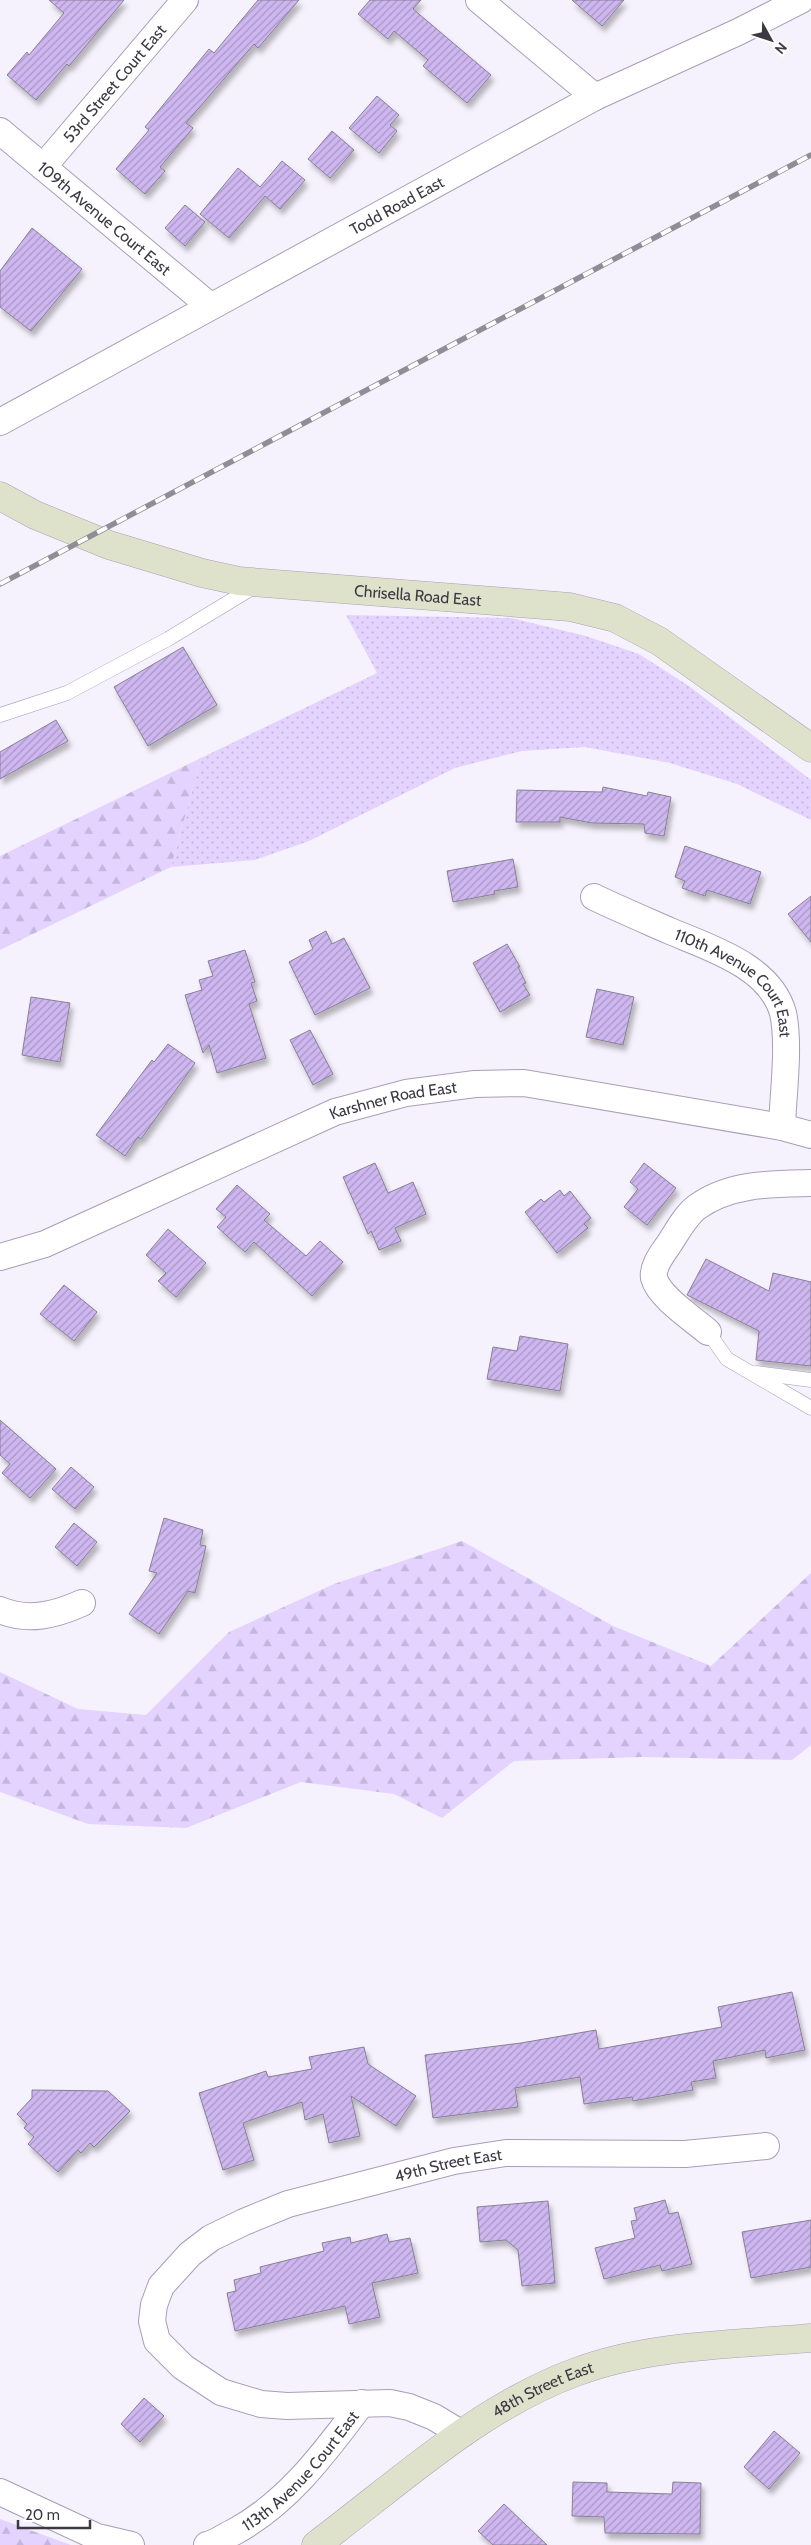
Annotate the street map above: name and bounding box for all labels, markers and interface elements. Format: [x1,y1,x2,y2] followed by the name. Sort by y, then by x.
[746,15,796,65] north arrow
[59,20,171,146] street label: 53rd Street Court East
[771,39,791,58] text: N
[34,158,175,280] street label: 109th Avenue Court East
[347,172,448,239] street label: Todd Road East
[353,581,483,610] street label: Chrisella Road East
[672,925,795,1039] street label: 110th Avenue Court East
[326,1077,458,1123] street label: Karshner Road East
[392,2145,504,2186] street label: 49th Street East
[488,2358,596,2422] street label: 48th Street East
[238,2407,363,2535] street label: 113th Avenue Court East
[18,2498,90,2530] scale bar
[25,2506,60,2524] text: 20 m

